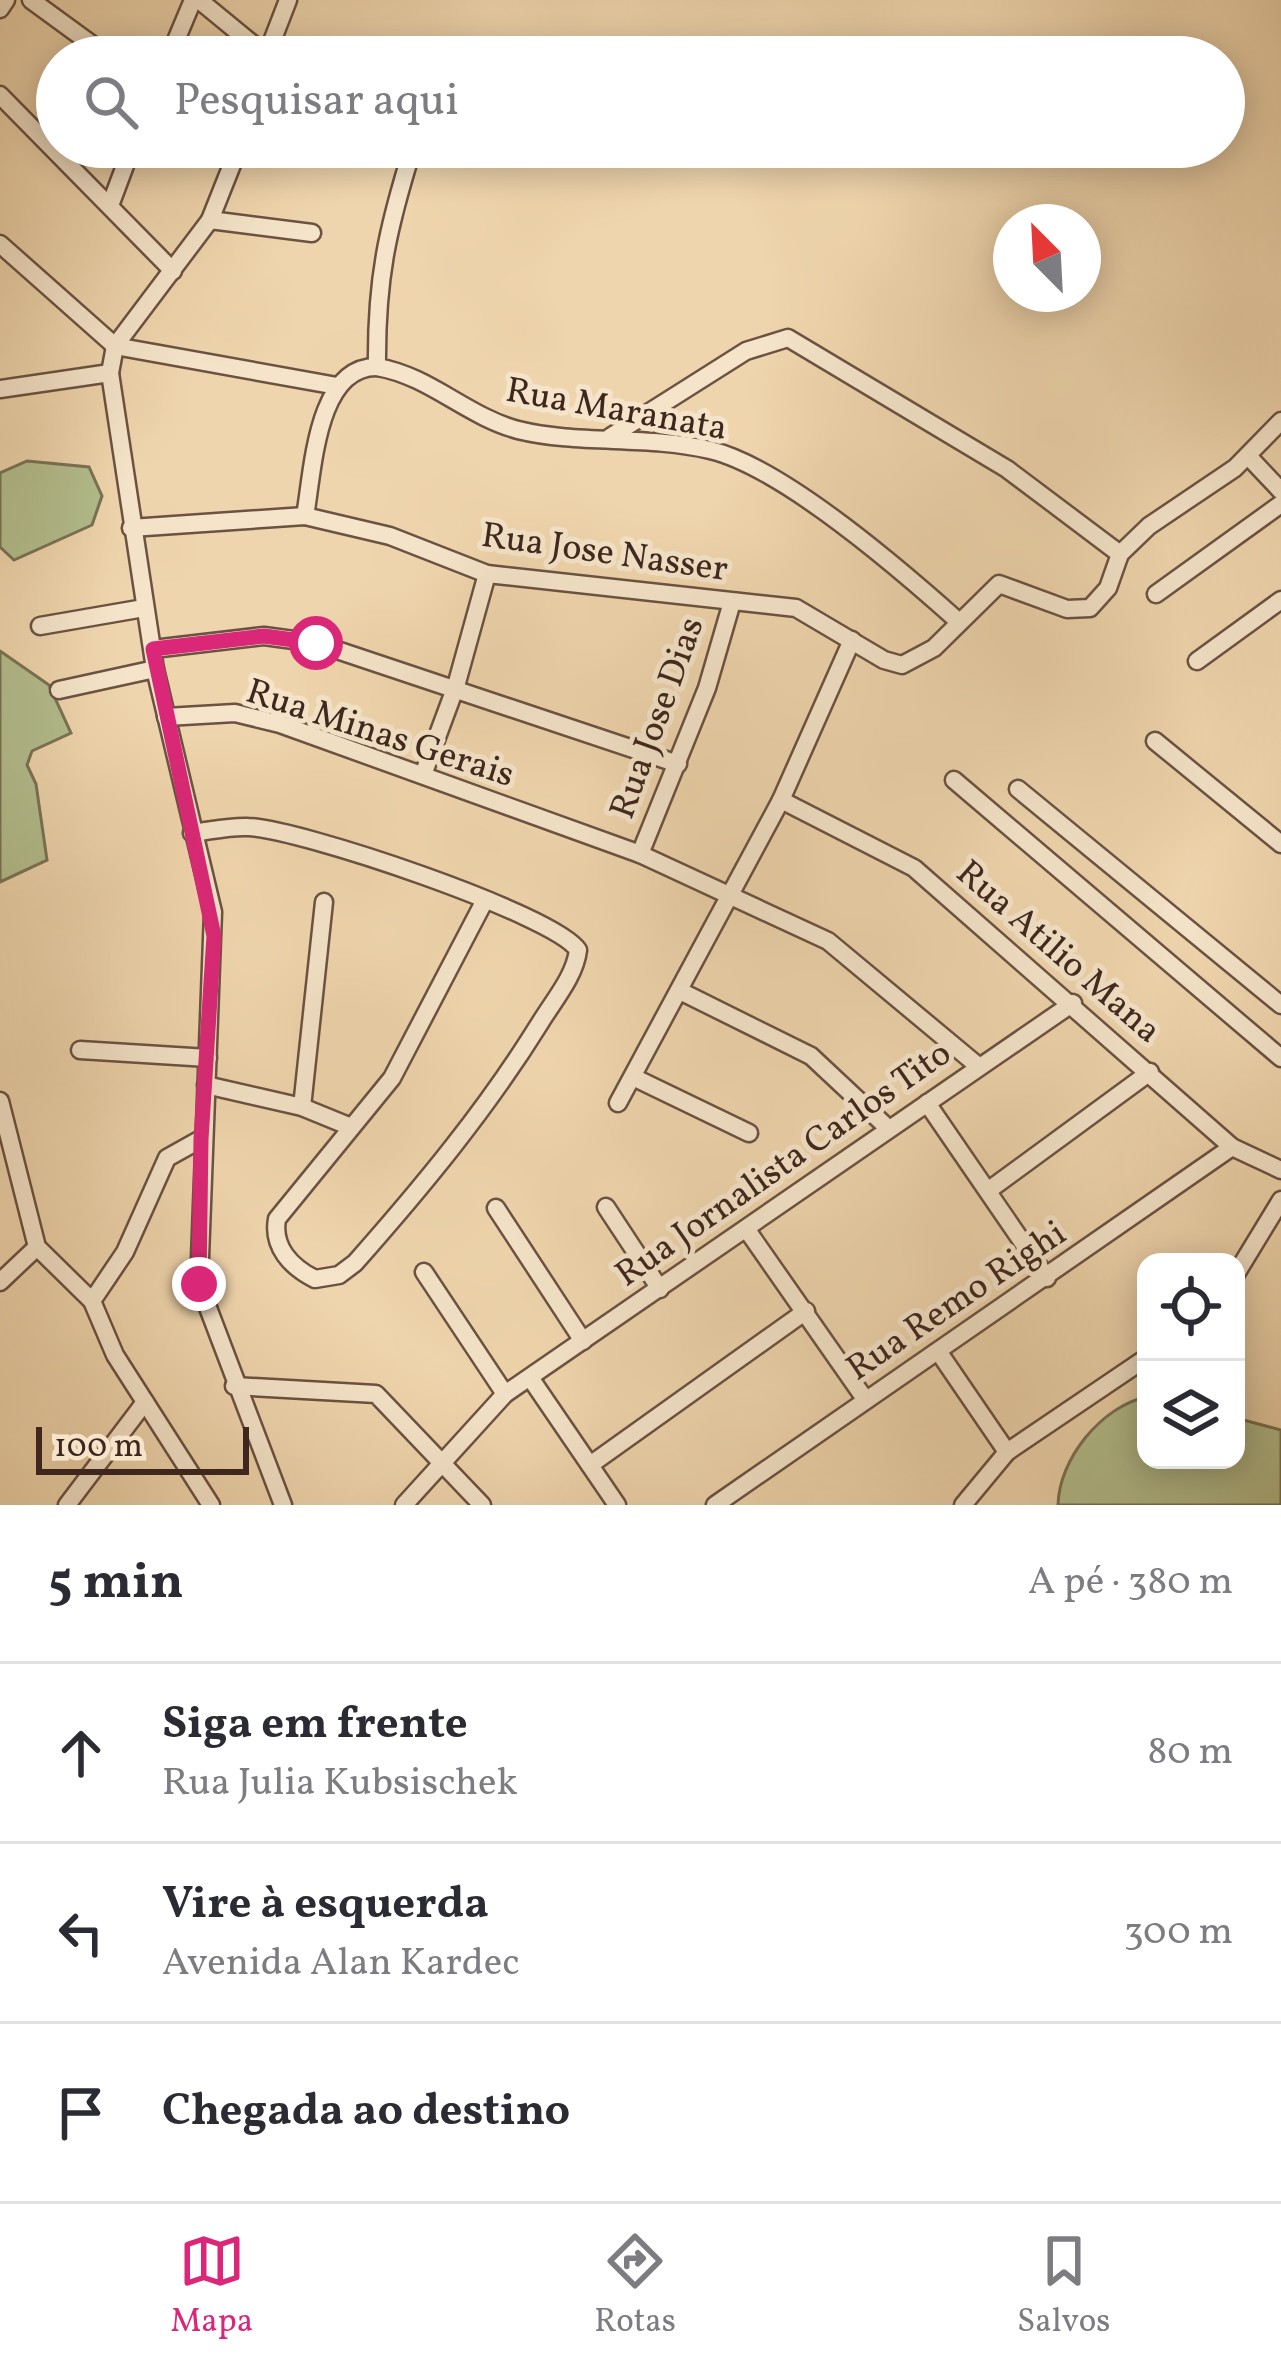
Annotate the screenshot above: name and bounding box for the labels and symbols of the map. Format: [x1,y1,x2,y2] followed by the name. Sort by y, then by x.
[993,204,1101,312] north arrow
[502,367,731,455] street label: Rua Maranata
[478,512,731,596] street label: Rua Jose Nasser
[599,611,718,826] street label: Rua Jose Dias
[289,616,343,670] route start
[239,668,520,802] street label: Rua Minas Gerais
[944,850,1171,1056] street label: Rua Atilio Mana
[606,1030,962,1300] street label: Rua Jornalista Carlos Tito
[837,1210,1077,1394] street label: Rua Remo Righi
[172,1257,226,1311] route end
[36,1421,249,1474] scale bar

